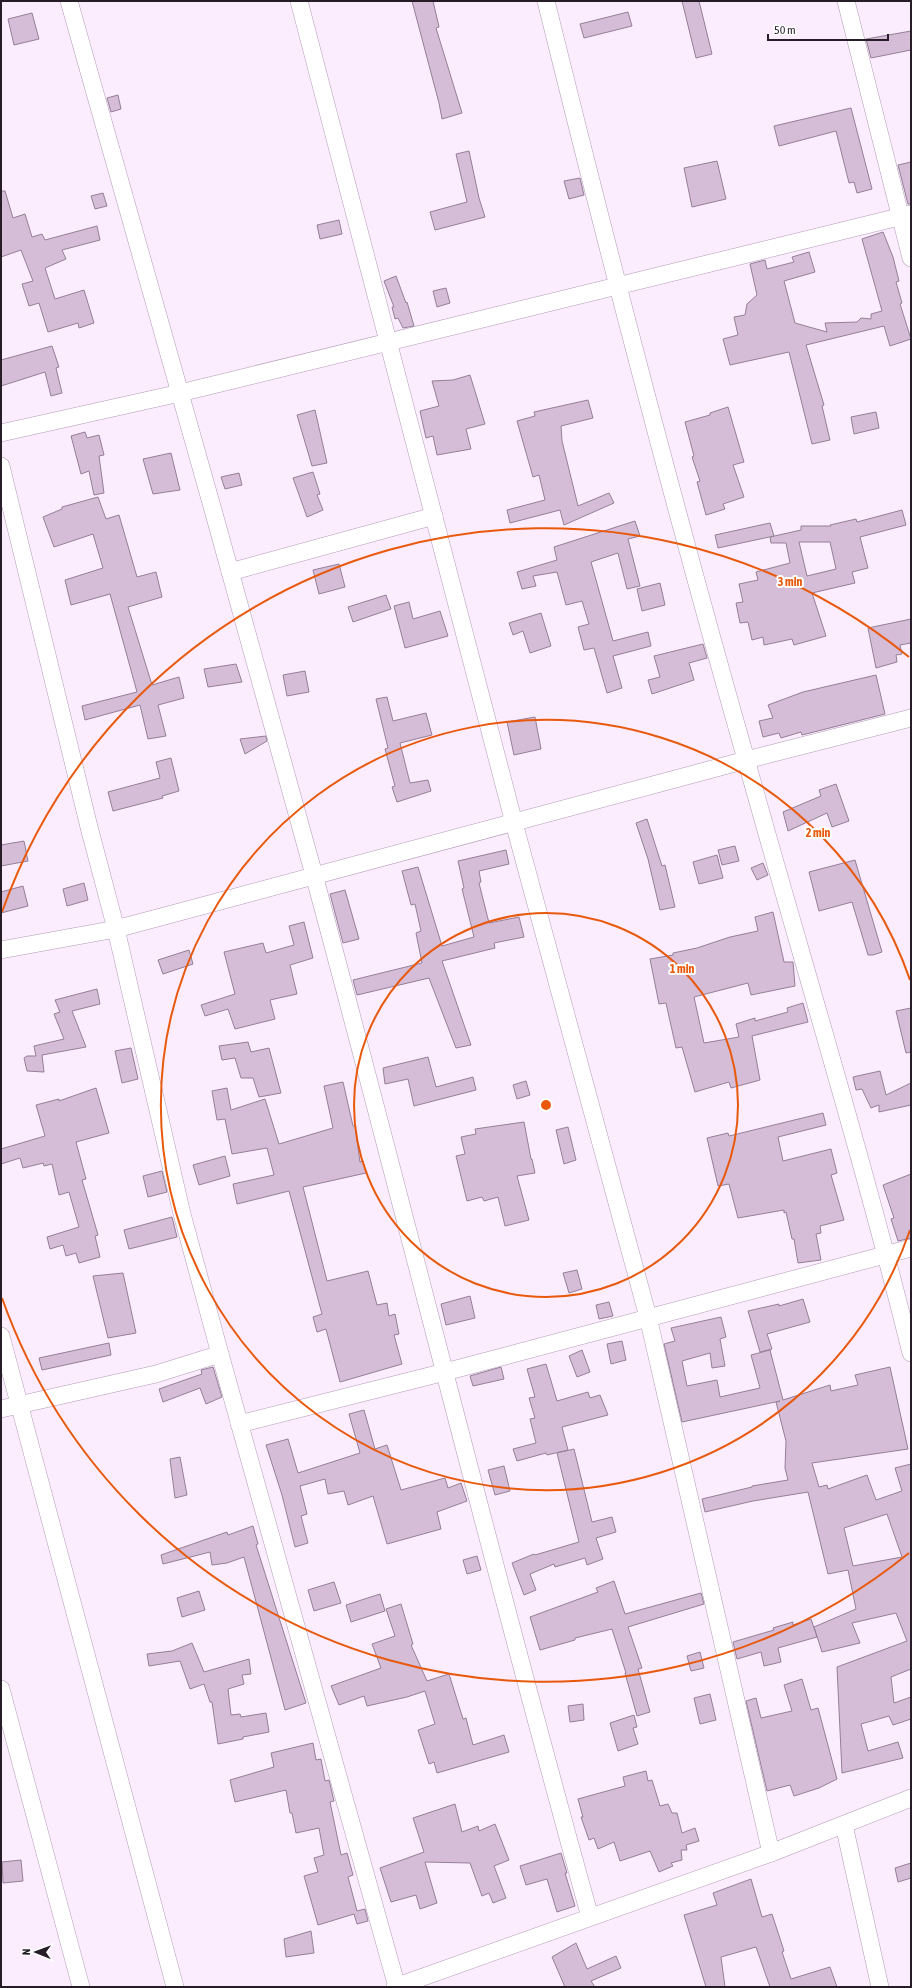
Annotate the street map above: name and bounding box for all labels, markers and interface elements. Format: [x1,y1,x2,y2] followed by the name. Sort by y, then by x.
[768,16,888,42] scale bar
[774,23,796,37] text: 50 m
[778,575,802,589] text: 3 min
[806,826,830,840] text: 2 min
[670,962,694,976] text: 1 min
[539,1098,553,1112] centre of rings
[16,1932,56,1972] north arrow
[20,1948,32,1955] text: N

